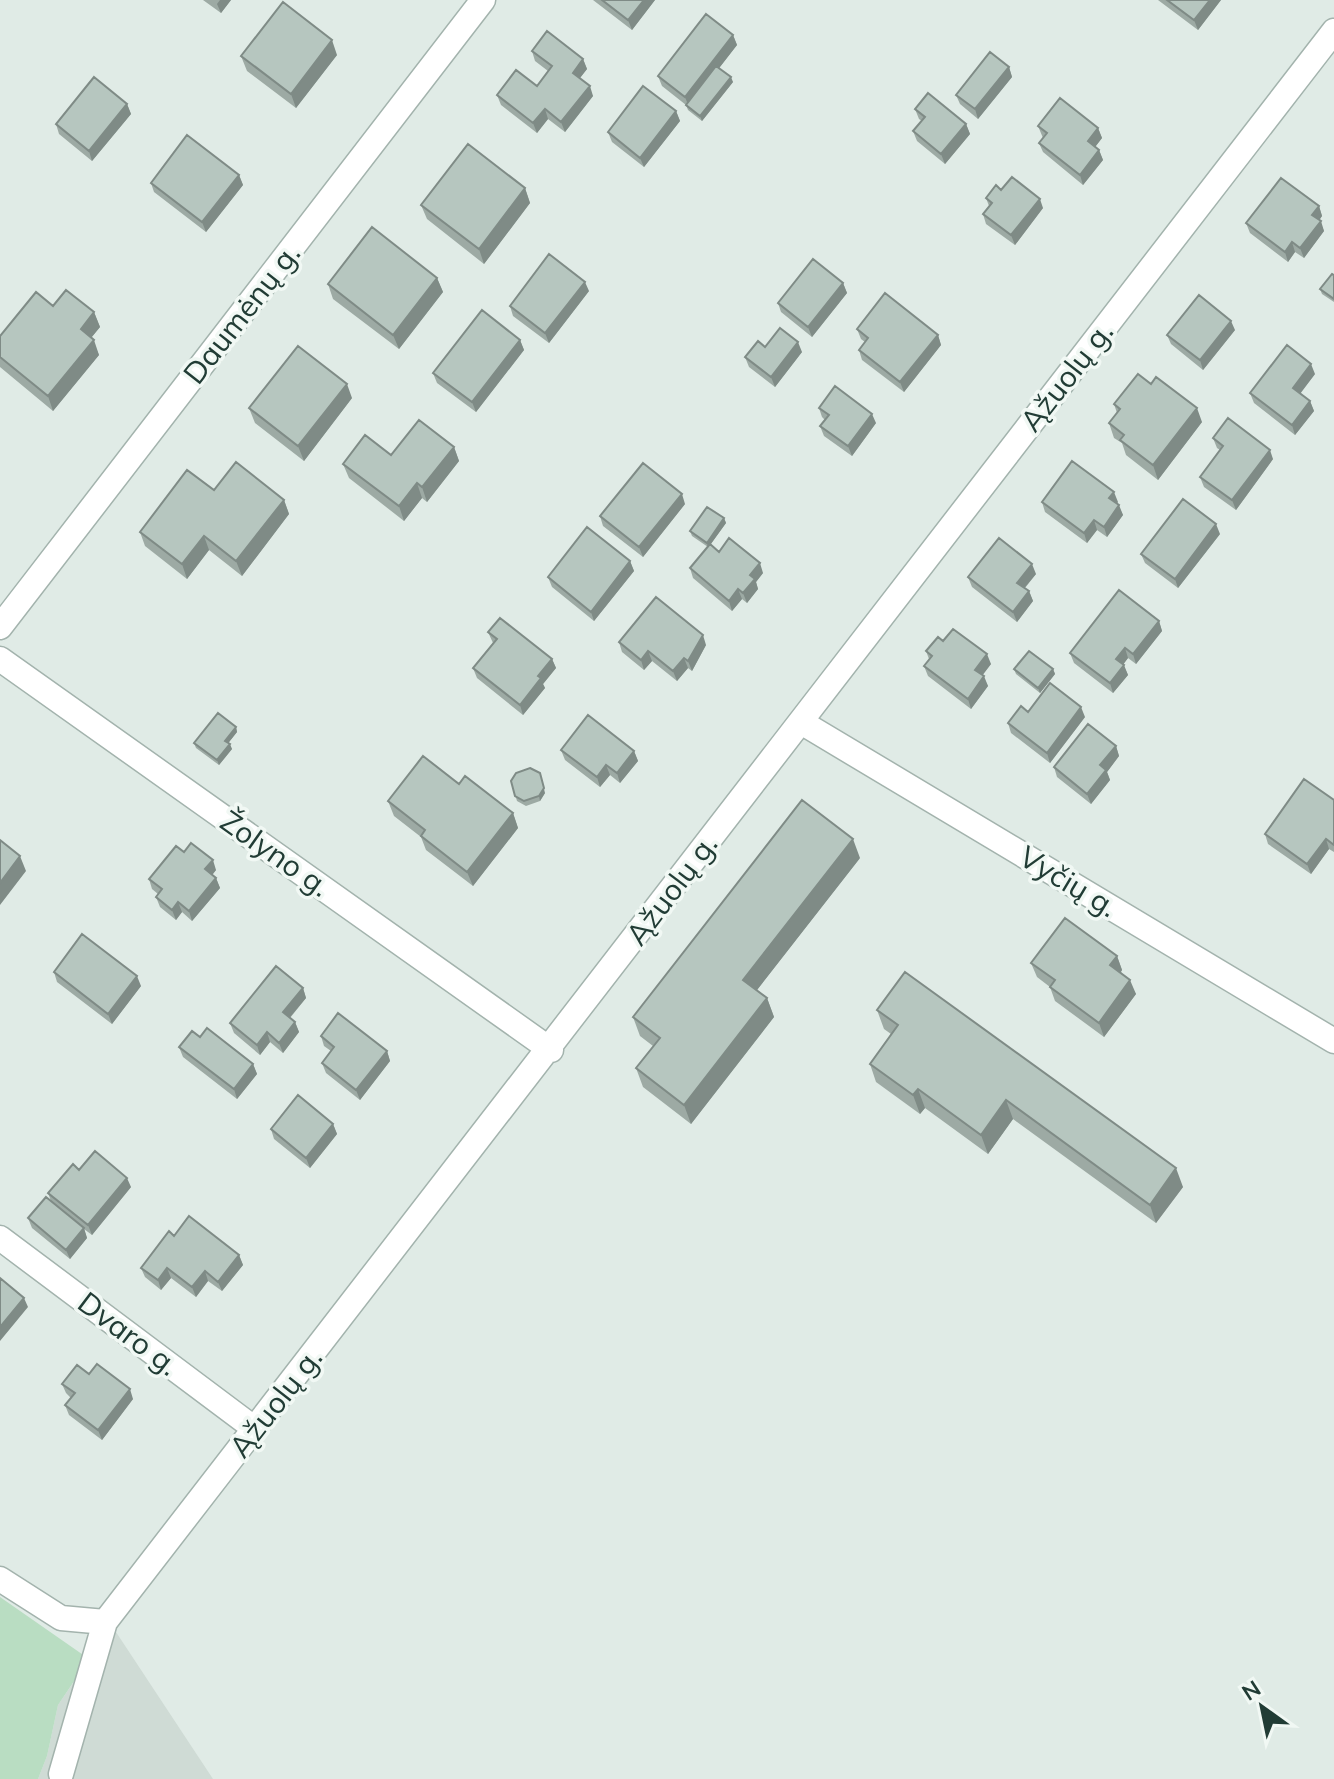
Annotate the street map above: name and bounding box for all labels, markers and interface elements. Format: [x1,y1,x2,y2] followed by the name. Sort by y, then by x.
[175,235,308,391] street label: Daumėnų g.
[1011,314,1121,439] street label: Ąžuolų g.
[213,802,338,905] street label: Žolyno g.
[617,826,725,952] street label: Ąžuolų g.
[1012,837,1125,925] street label: Vyčių g.
[71,1283,187,1383] street label: Dvaro g.
[220,1340,330,1465] street label: Ąžuolų g.
[1222,1667,1302,1747] north arrow
[1237,1674,1266,1706] text: N

